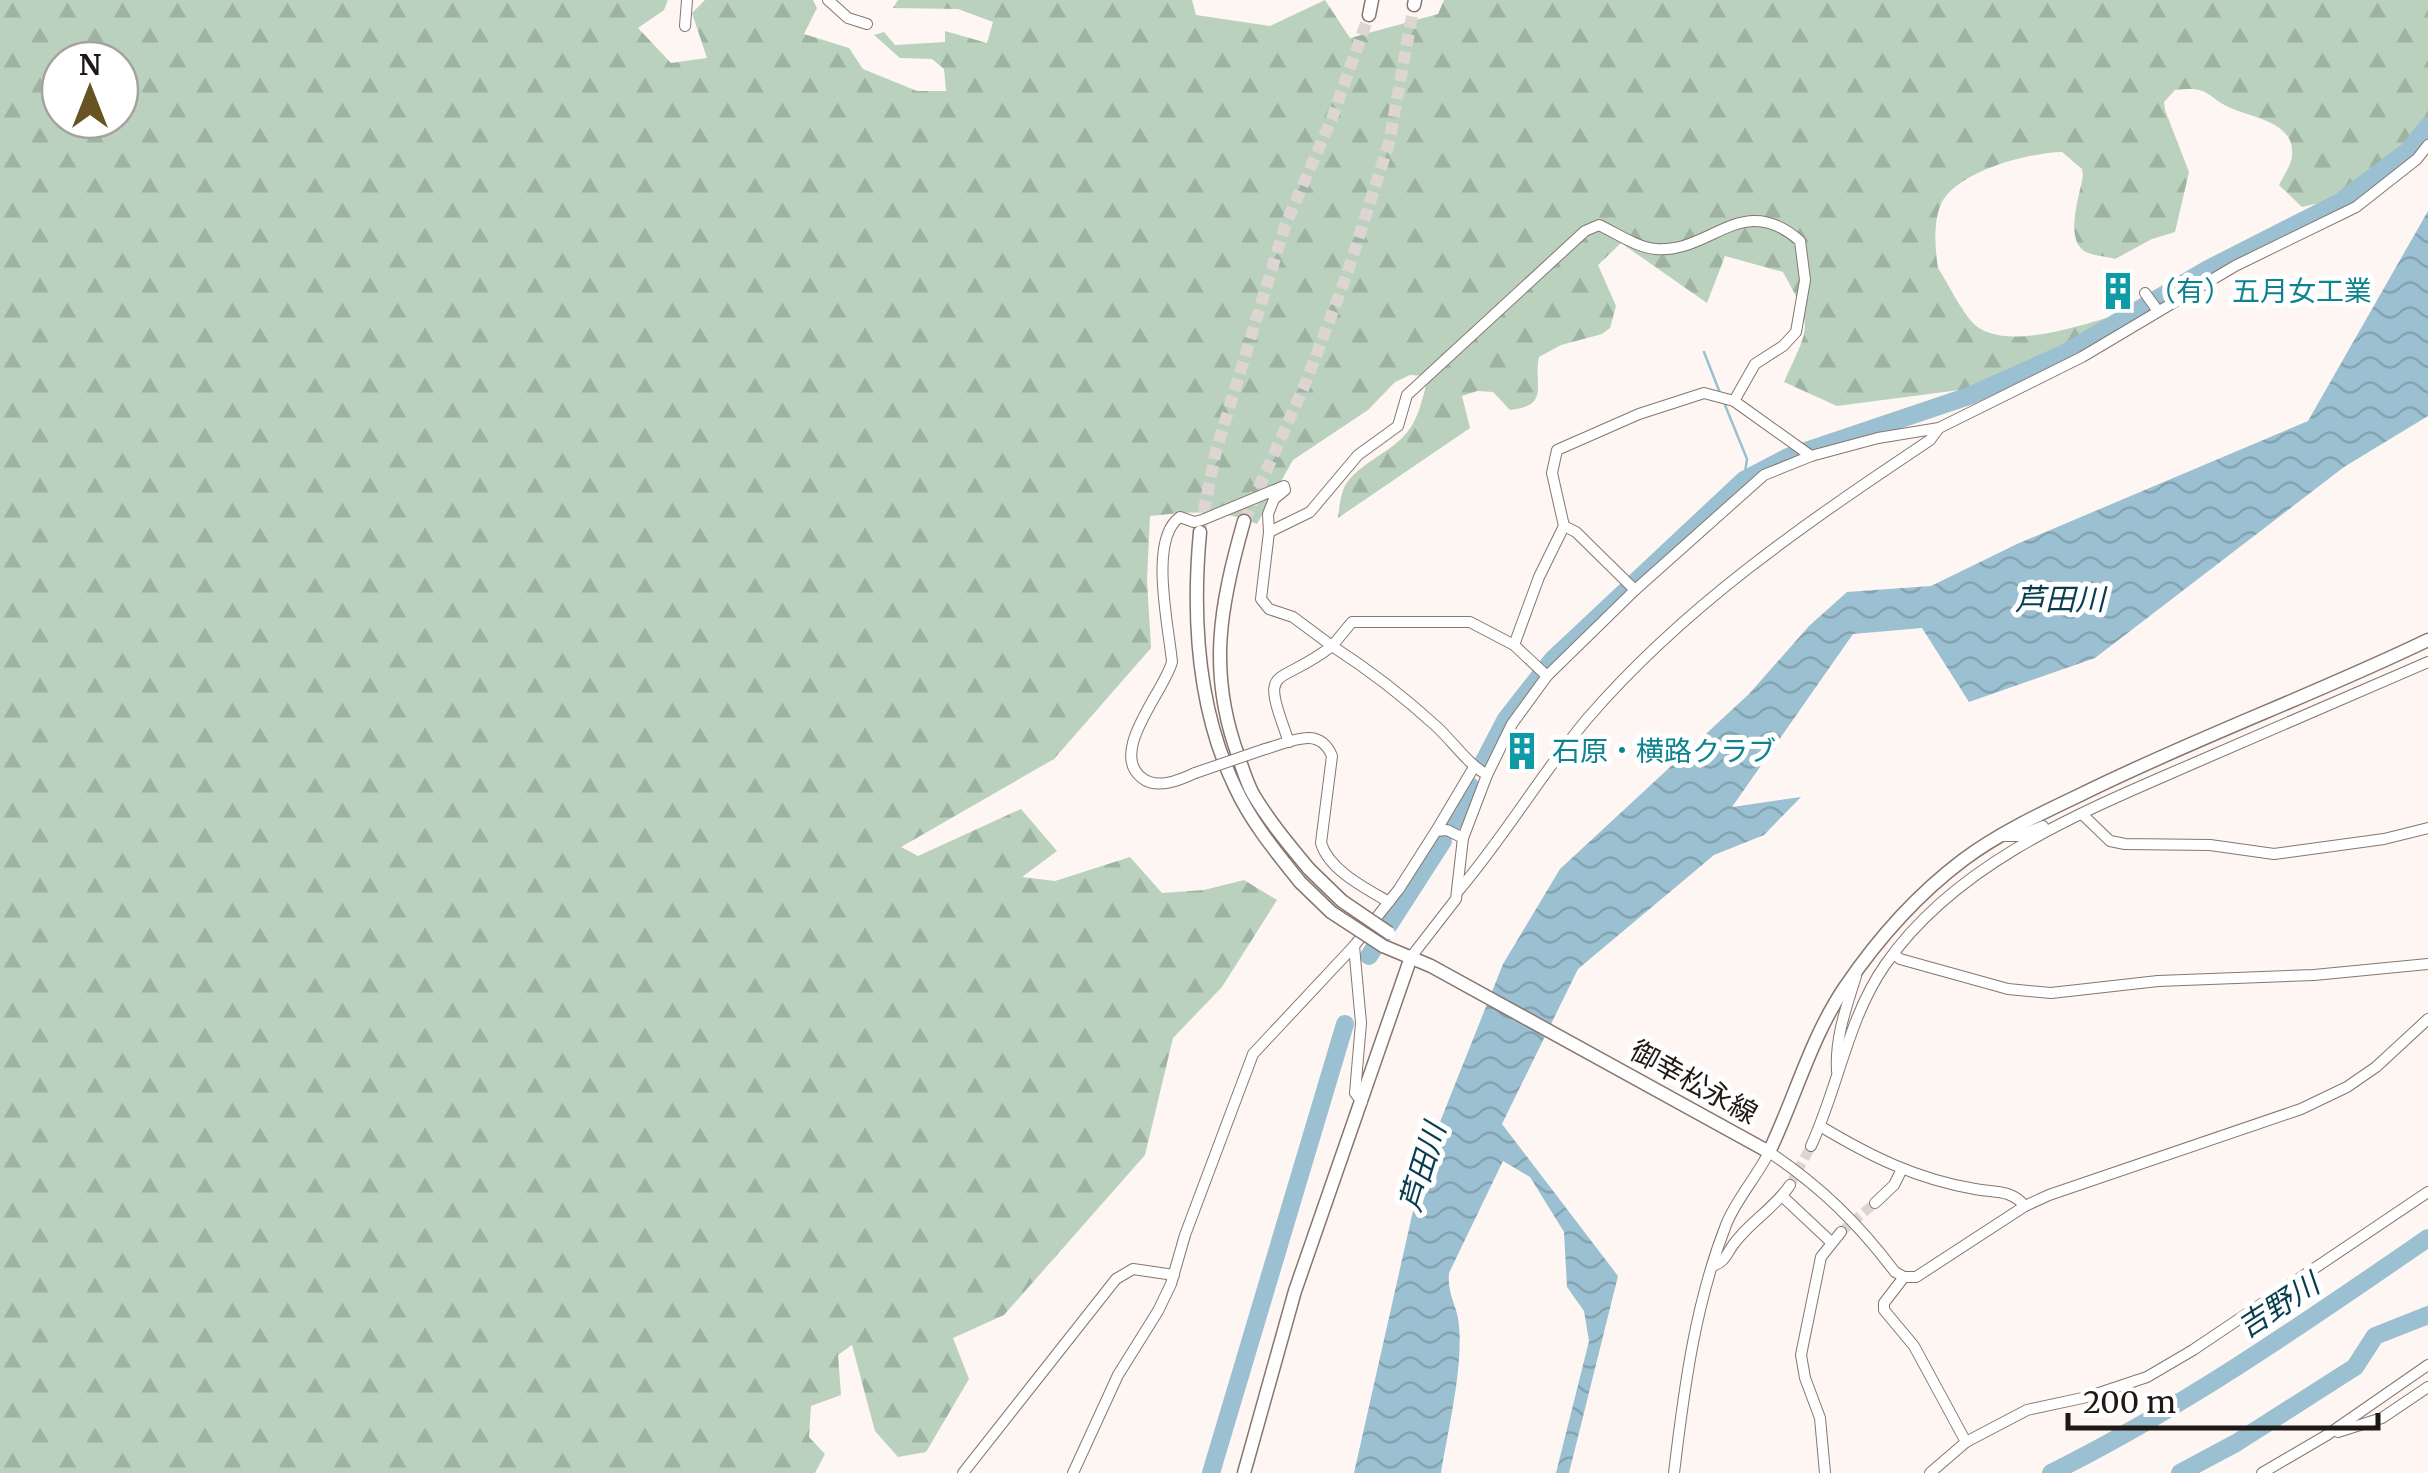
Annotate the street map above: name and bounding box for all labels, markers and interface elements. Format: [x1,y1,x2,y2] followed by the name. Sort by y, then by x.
[40,40,140,140] north arrow
[79,47,101,83] text: N
[2097,270,2139,312] building icon: （有）五月女工業
[2148,273,2372,309] place label: （有）五月女工業
[2015,580,2108,618] water label: 芦田川
[1501,730,1543,772] building icon: 石原・横路クラブ
[1552,733,1776,769] place label: 石原・横路クラブ
[1624,1032,1764,1132] street label: 御幸松永線
[1391,1116,1454,1216] water label: 芦田川
[2230,1263,2329,1345] water label: 吉野川
[2068,1368,2378,1430] scale bar
[2083,1383,2176,1421] text: 200 m

